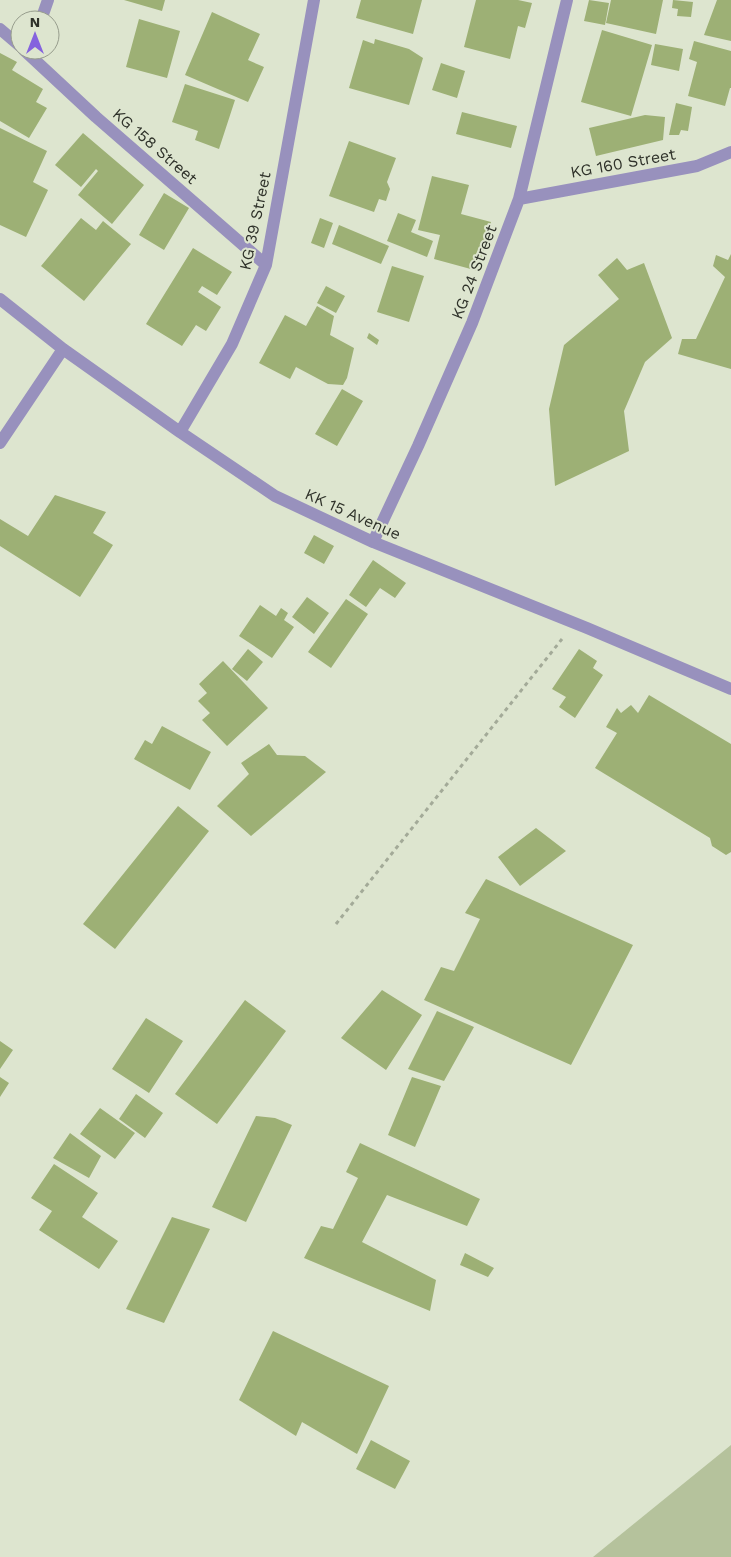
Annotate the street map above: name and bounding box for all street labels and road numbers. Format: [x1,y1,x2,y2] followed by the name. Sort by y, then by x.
[109,104,201,188] street label: KG 158 Street
[569,144,677,182] street label: KG 160 Street
[235,170,275,272] street label: KG 39 Street
[447,222,501,322] street label: KG 24 Street
[302,484,404,544] street label: KK 15 Avenue

